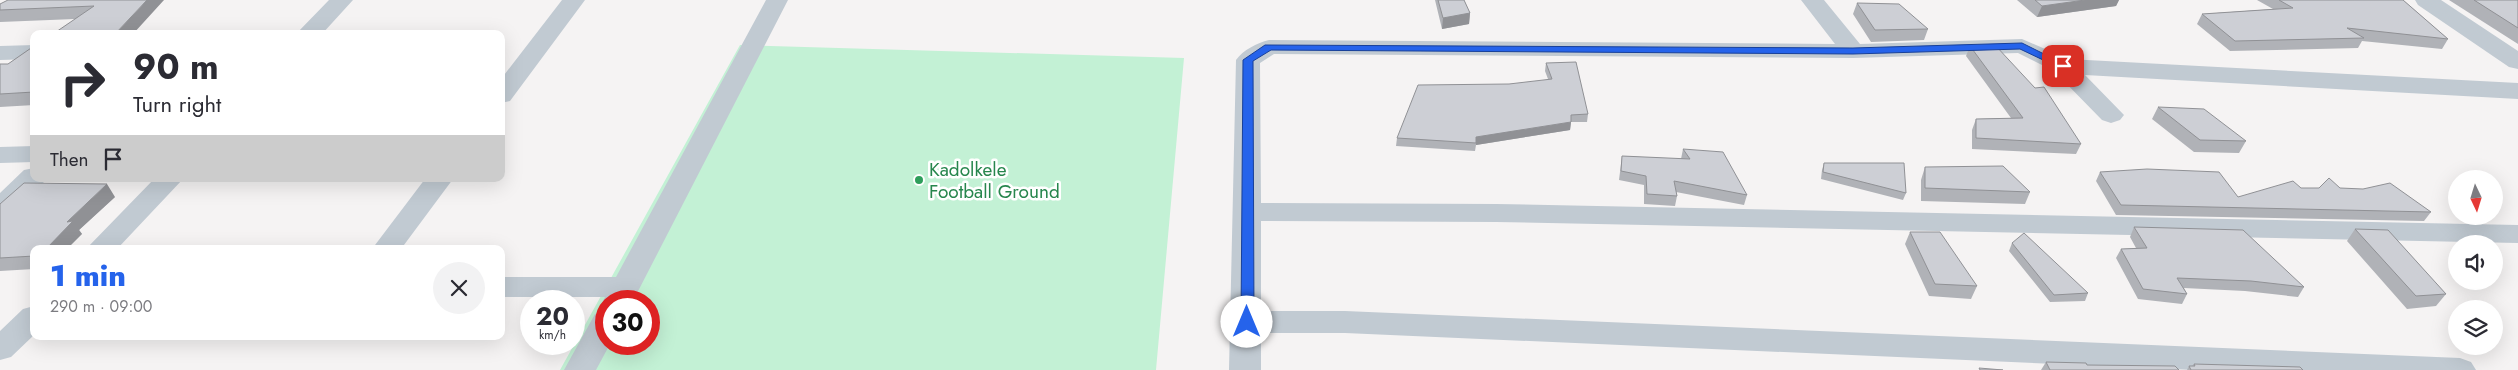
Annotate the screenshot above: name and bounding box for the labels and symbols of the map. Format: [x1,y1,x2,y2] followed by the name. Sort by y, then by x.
[2042,45,2084,87] pin
[929,156,1060,205] place label: Kadolkele Football Ground
[2448,170,2502,225] north arrow
[913,174,925,186] marker: Kadolkele Football Ground
[595,290,660,355] speed limit sign: 30
[1220,295,1272,347] position arrow

